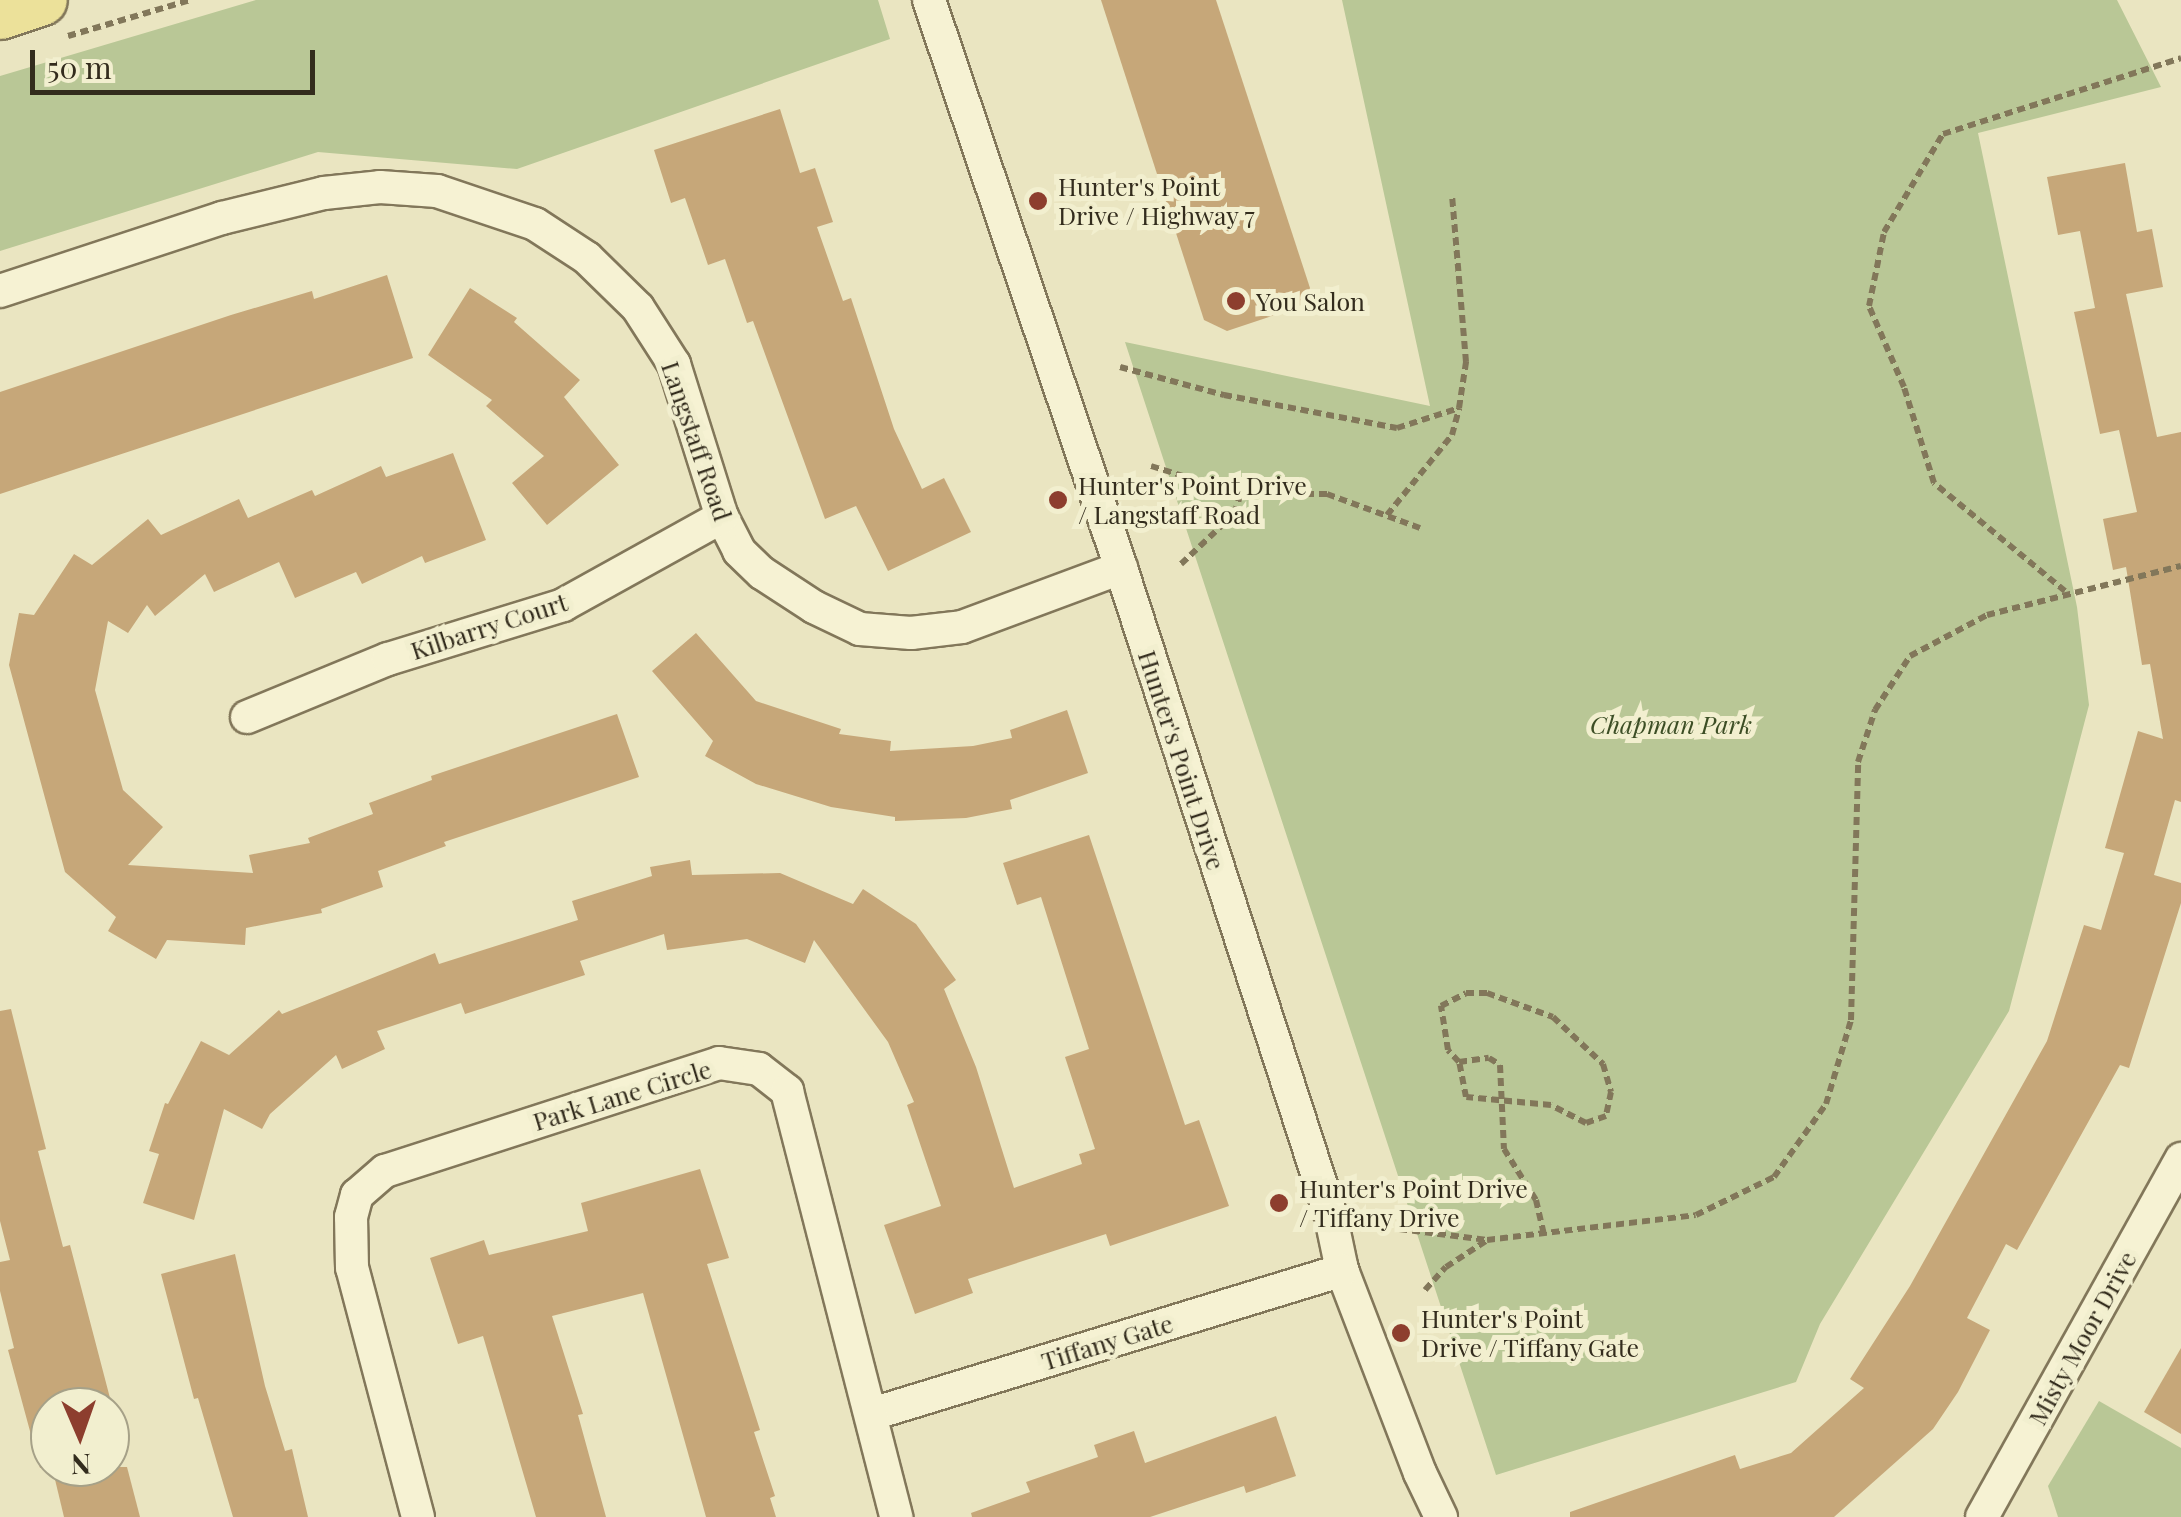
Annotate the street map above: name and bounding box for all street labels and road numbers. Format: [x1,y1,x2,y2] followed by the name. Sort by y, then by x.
[656,357,738,525] street label: Langstaff Road
[406,586,572,666] street label: Kilbarry Court
[1132,646,1232,874] street label: Hunter's Point Drive
[529,1054,715,1136] street label: Park Lane Circle
[2022,1245,2142,1431] street label: Misty Moor Drive
[1037,1308,1177,1376] street label: Tiffany Gate

